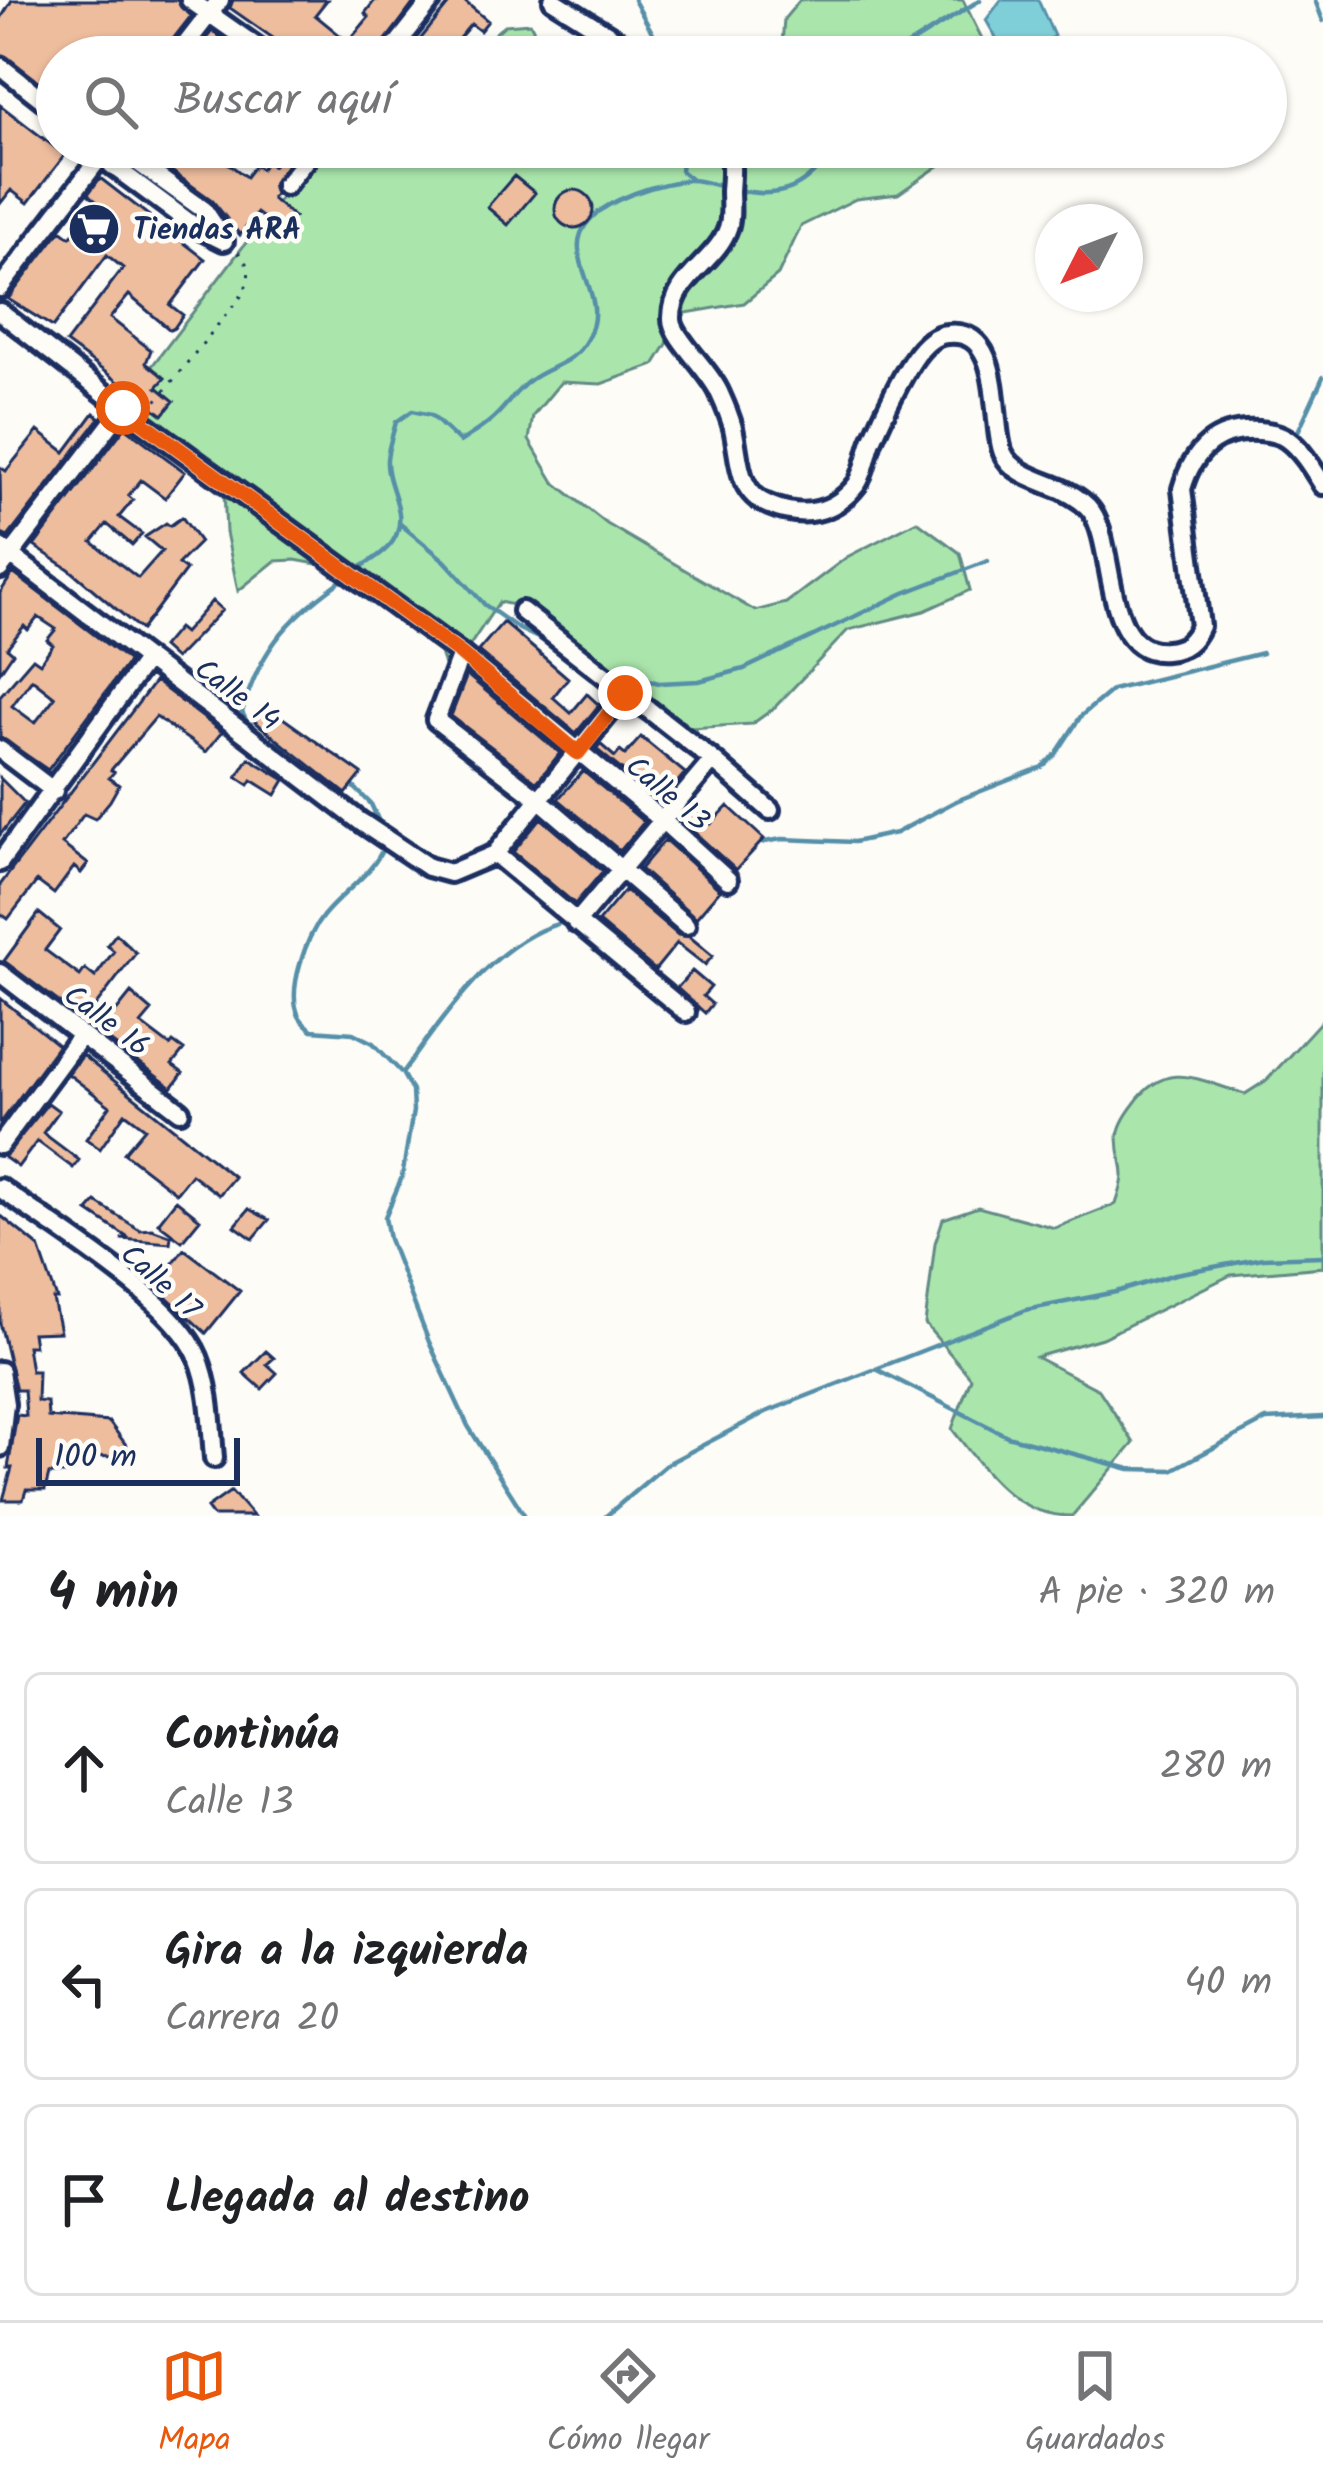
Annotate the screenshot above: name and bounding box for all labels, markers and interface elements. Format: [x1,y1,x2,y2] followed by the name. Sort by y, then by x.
[36,36,1287,168] search box
[174,66,392,138] text: Buscar aquí
[78,69,144,135] icon: search
[66,201,122,257] supermarket icon: Tiendas ARA
[1035,204,1143,312] north arrow
[133,207,301,255] place label: Tiendas ARA
[96,381,150,435] route start
[183,647,290,744] street label: Calle 14
[598,666,652,720] route end
[613,744,720,845] street label: Calle 13
[52,973,160,1070] street label: Calle 16
[108,1233,212,1333] street label: Calle 17
[36,1432,240,1485] scale bar
[54,1432,137,1485] text: 100 m
[48,1554,179,1635] text: 4 min
[1039,1563,1275,1625] text: A pie · 320 m
[165,1701,340,1773] text: Continúa
[51,1735,117,1801] icon: ahead
[1160,1737,1272,1799] text: 280 m
[165,1773,293,1835] text: Calle 13
[165,1917,528,1989] text: Gira a la izquierda
[51,1951,117,2017] icon: left
[1184,1953,1272,2015] text: 40 m
[165,1989,339,2051] text: Carrera 20
[165,2164,530,2236] text: Llegada al destino
[51,2167,117,2233] icon: arrive
[158,2343,231,2468] tab: Mapa
[547,2343,709,2468] tab: Cómo llegar
[1025,2343,1165,2468] tab: Guardados

